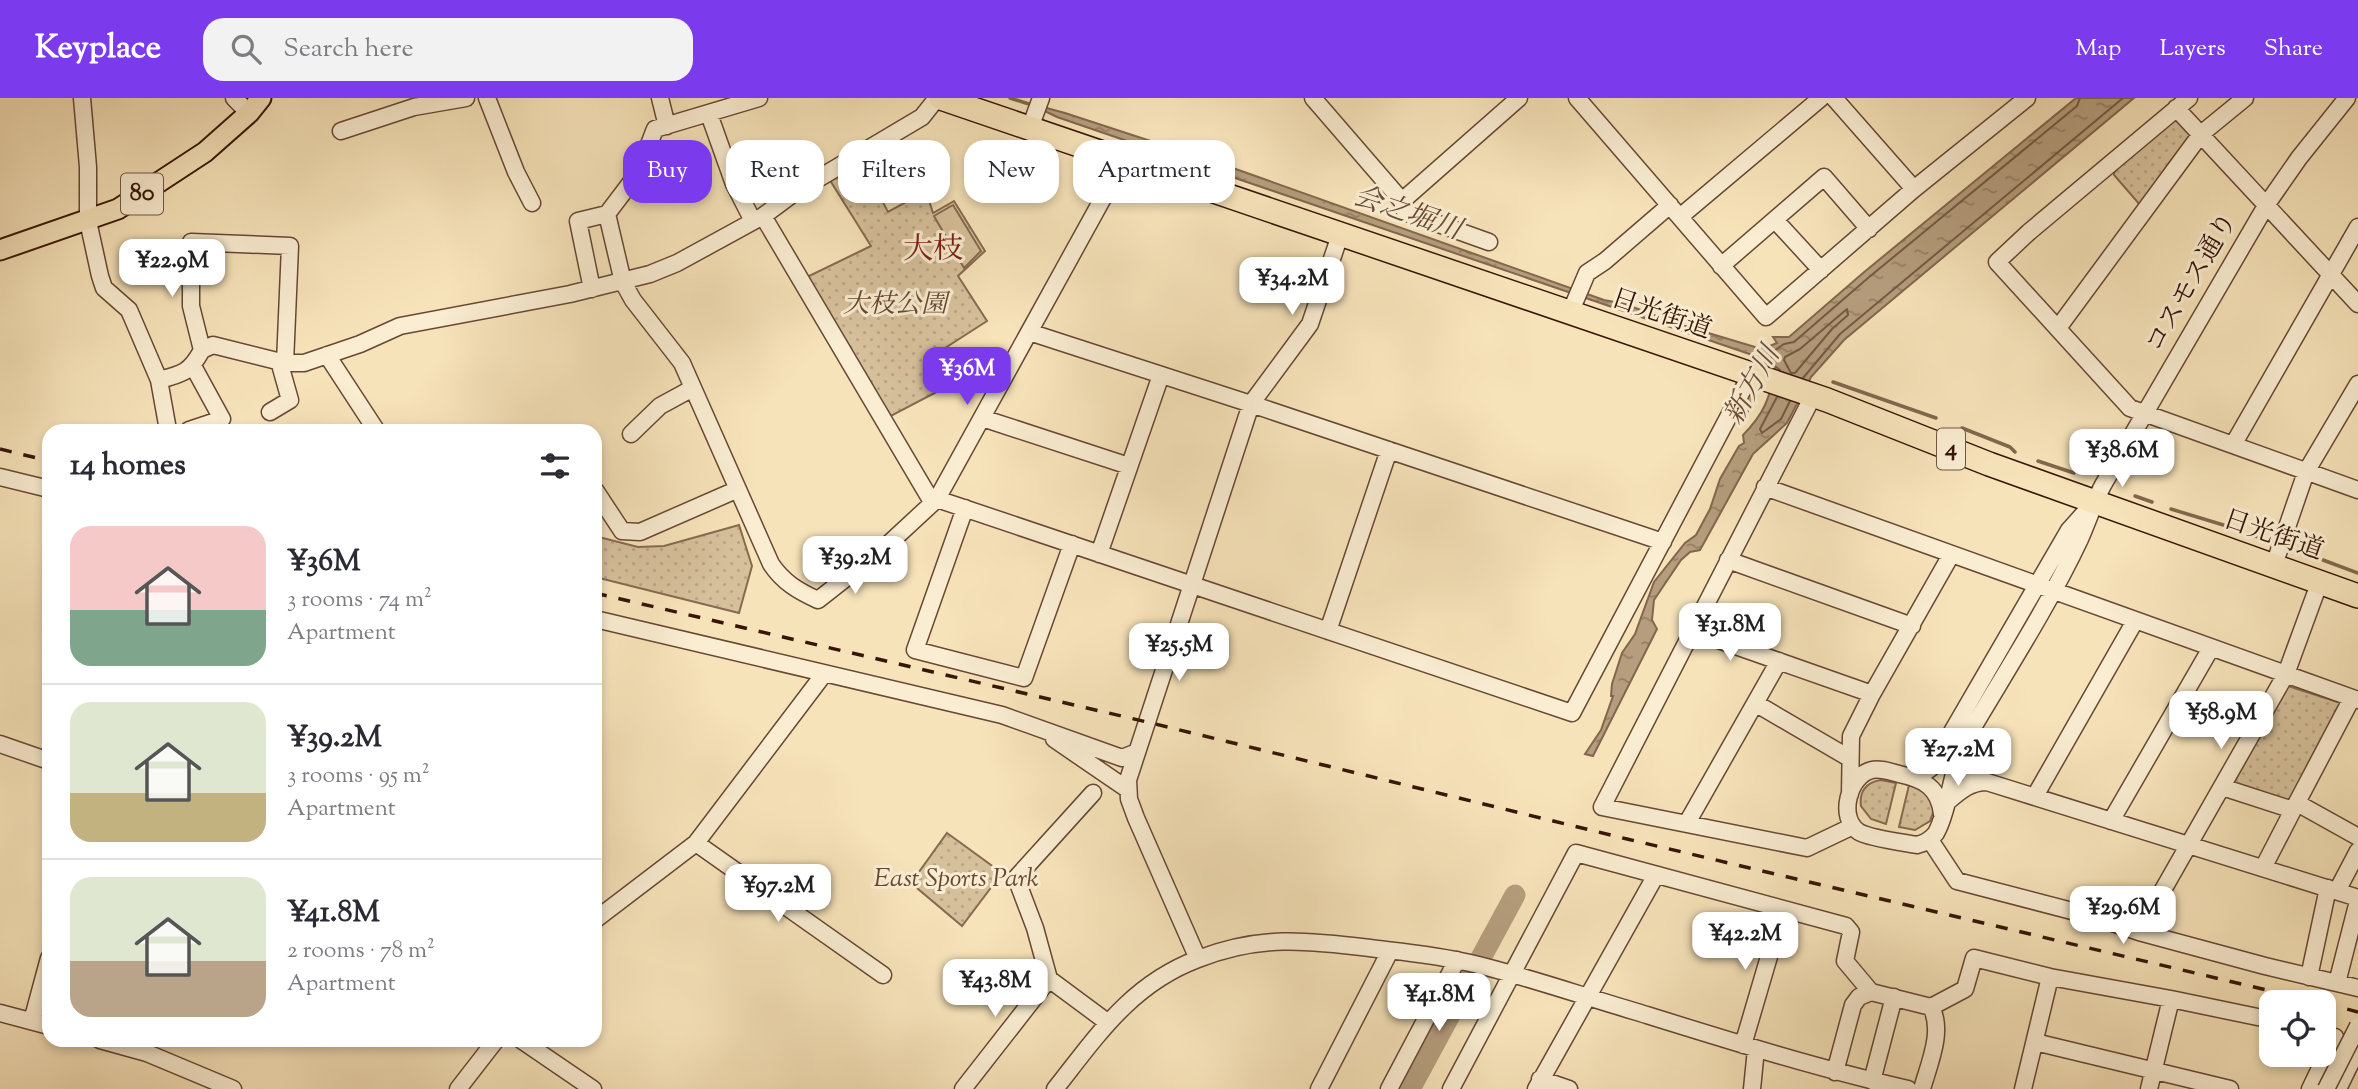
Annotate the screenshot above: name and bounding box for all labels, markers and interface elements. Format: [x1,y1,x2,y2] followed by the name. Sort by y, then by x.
[203,18,693,81] search box
[35,25,161,73] text: Keyplace
[227,30,265,68] icon: search
[283,31,414,68] text: Search here
[2075,32,2121,66] text: Map
[2159,32,2226,66] text: Layers
[2264,32,2323,66] text: Share
[623,140,712,203] chip: Buy
[726,140,824,203] chip: Rent
[838,140,950,203] chip: Filters
[964,140,1059,203] chip: New
[1073,140,1235,203] chip: Apartment
[121,174,163,214] road number: 80
[1348,177,1469,252] water label: 会之堀川
[2137,206,2247,360] street label: コスモス通り
[903,229,963,272] district label: 大枝
[115,240,229,299] pin: ¥22.9M
[135,245,209,278] text: ¥22.9M
[1235,258,1349,317] pin: ¥34.2M
[1255,263,1329,296] text: ¥34.2M
[1606,281,1716,349] street label: 日光街道
[843,287,951,324] park label: 大枝公園
[1715,337,1792,432] water label: 新方川
[926,348,1008,407] pin: ¥36M
[939,353,995,386] text: ¥36M
[1937,428,1965,470] road number: 4
[2065,430,2179,489] pin: ¥38.6M
[2085,435,2159,468] text: ¥38.6M
[70,445,186,488] text: 14 homes
[536,447,574,485] icon: filters
[2218,502,2328,570] street label: 日光街道
[798,536,912,596] pin: ¥39.2M
[287,541,361,584] text: ¥36M
[819,542,891,575] text: ¥39.2M
[126,554,210,638] icon: home
[287,584,432,617] text: 3 rooms · 74 m²
[1673,603,1787,663] pin: ¥31.8M
[1695,609,1765,642] text: ¥31.8M
[287,617,396,650] text: Apartment
[1122,624,1236,683] pin: ¥25.5M
[1145,629,1213,662] text: ¥25.5M
[2164,692,2278,751] pin: ¥58.9M
[2185,697,2257,730] text: ¥58.9M
[287,717,382,760] text: ¥39.2M
[1901,728,2015,788] pin: ¥27.2M
[126,730,210,814] icon: home
[1921,734,1995,767] text: ¥27.2M
[287,760,430,793] text: 3 rooms · 95 m²
[287,793,396,826] text: Apartment
[874,861,1039,898] park label: East Sports Park
[721,864,835,924] pin: ¥97.2M
[741,870,815,903] text: ¥97.2M
[2066,886,2180,946] pin: ¥29.6M
[287,892,380,935] text: ¥41.8M
[2086,892,2160,925] text: ¥29.6M
[126,905,210,989] icon: home
[1688,912,1802,972] pin: ¥42.2M
[1708,918,1782,951] text: ¥42.2M
[287,935,435,968] text: 2 rooms · 78 m²
[938,960,1052,1019] pin: ¥43.8M
[959,965,1031,998] text: ¥43.8M
[287,968,396,1001] text: Apartment
[1382,974,1496,1033] pin: ¥41.8M
[1403,979,1475,1012] text: ¥41.8M
[2259,990,2336,1067] map controls
[2259,990,2336,1067] button: locate

